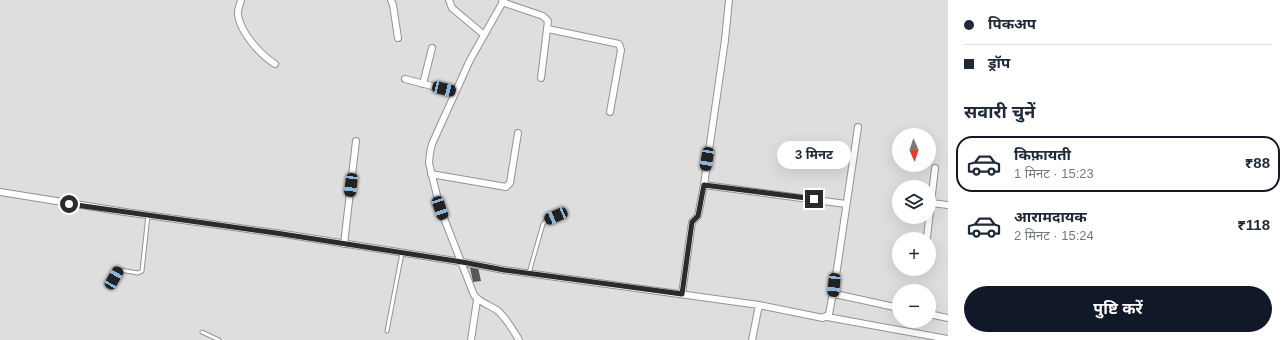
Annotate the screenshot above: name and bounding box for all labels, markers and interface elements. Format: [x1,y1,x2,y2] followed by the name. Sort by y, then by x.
[988,15,1036,32] text: पिकअप
[988,54,1010,71] text: ड्रॉप
[431,80,457,98] car
[964,102,1035,122] text: सवारी चुनें
[892,128,936,172] north arrow
[892,128,936,328] map controls
[777,141,851,169] callout: 3 मिनट
[699,146,715,172] car
[966,146,1002,182] icon: car
[1014,146,1071,163] text: किफ़ायती
[795,147,833,162] text: 3 मिनट
[1245,154,1270,171] text: ₹88
[1014,166,1094,181] text: 1 मिनट · 15:23
[344,172,358,198] car
[892,180,936,224] button: layers
[805,190,823,208] route end
[60,195,78,213] route start
[430,195,450,221] car
[543,206,569,226] car
[966,208,1002,244] icon: car
[1014,208,1087,225] text: आरामदायक
[1237,216,1270,233] text: ₹118
[1014,228,1094,243] text: 2 मिनट · 15:24
[892,232,936,276] button: +
[103,265,125,291] car
[827,273,841,297] car
[892,284,936,328] button: −
[964,286,1272,332] button: पुष्टि करें

